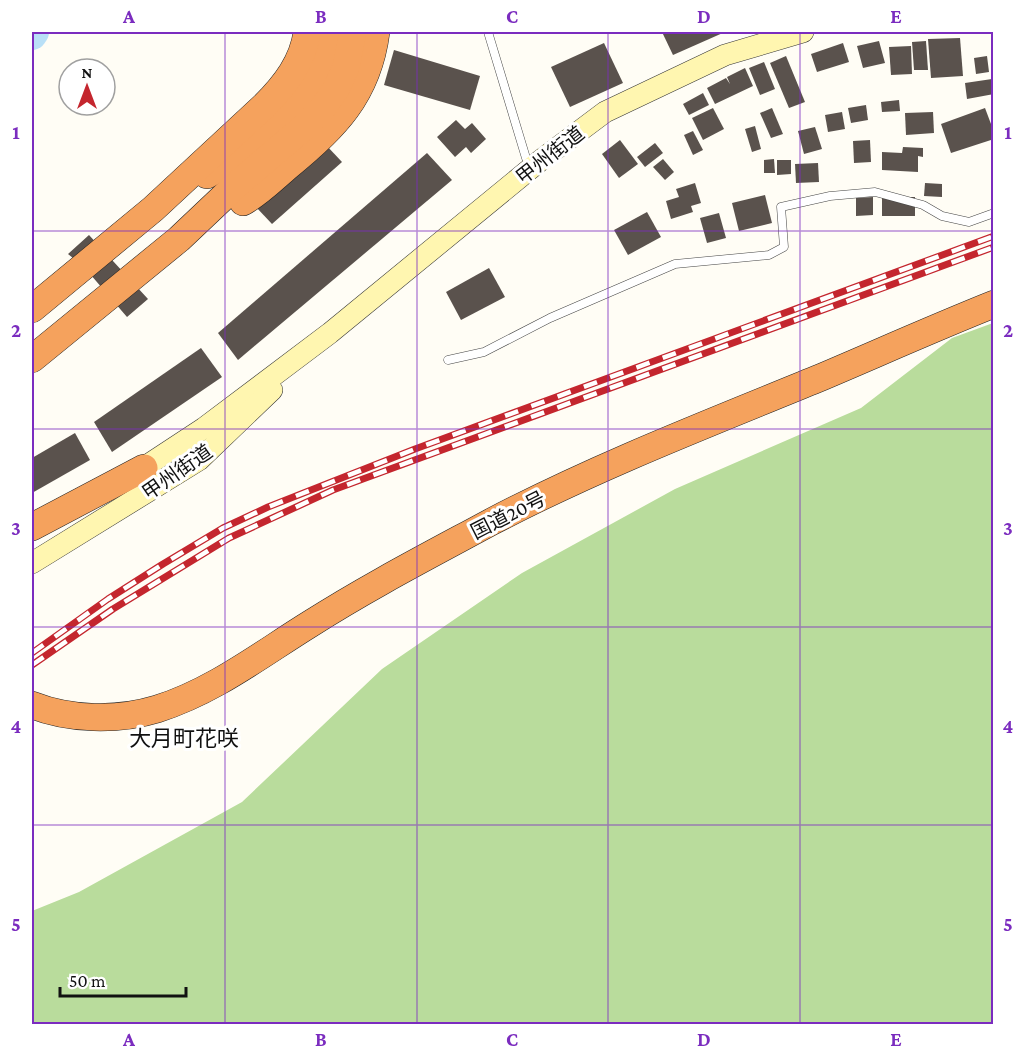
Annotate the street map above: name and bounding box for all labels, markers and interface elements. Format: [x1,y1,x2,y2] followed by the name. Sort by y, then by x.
[122,5,136,27] text: A
[315,5,327,27] text: B
[506,5,518,27] text: C
[697,5,711,27] text: D
[890,5,902,27] text: E
[57,57,117,117] north arrow
[82,64,93,81] text: N
[12,121,20,143] text: 1
[1004,121,1012,143] text: 1
[512,122,588,188] street label: 甲州街道
[11,319,21,341] text: 2
[1003,319,1013,341] text: 2
[138,440,216,504] street label: 甲州街道
[467,487,549,543] street label: 国道20号
[11,517,21,539] text: 3
[1003,517,1013,539] text: 3
[11,715,22,737] text: 4
[1003,715,1014,737] text: 4
[129,726,239,751] district label: 大月町花咲
[11,913,21,935] text: 5
[1003,913,1013,935] text: 5
[60,960,186,998] scale bar
[69,971,106,991] text: 50 m
[122,1028,136,1050] text: A
[315,1028,327,1050] text: B
[506,1028,518,1050] text: C
[697,1028,711,1050] text: D
[890,1028,902,1050] text: E

